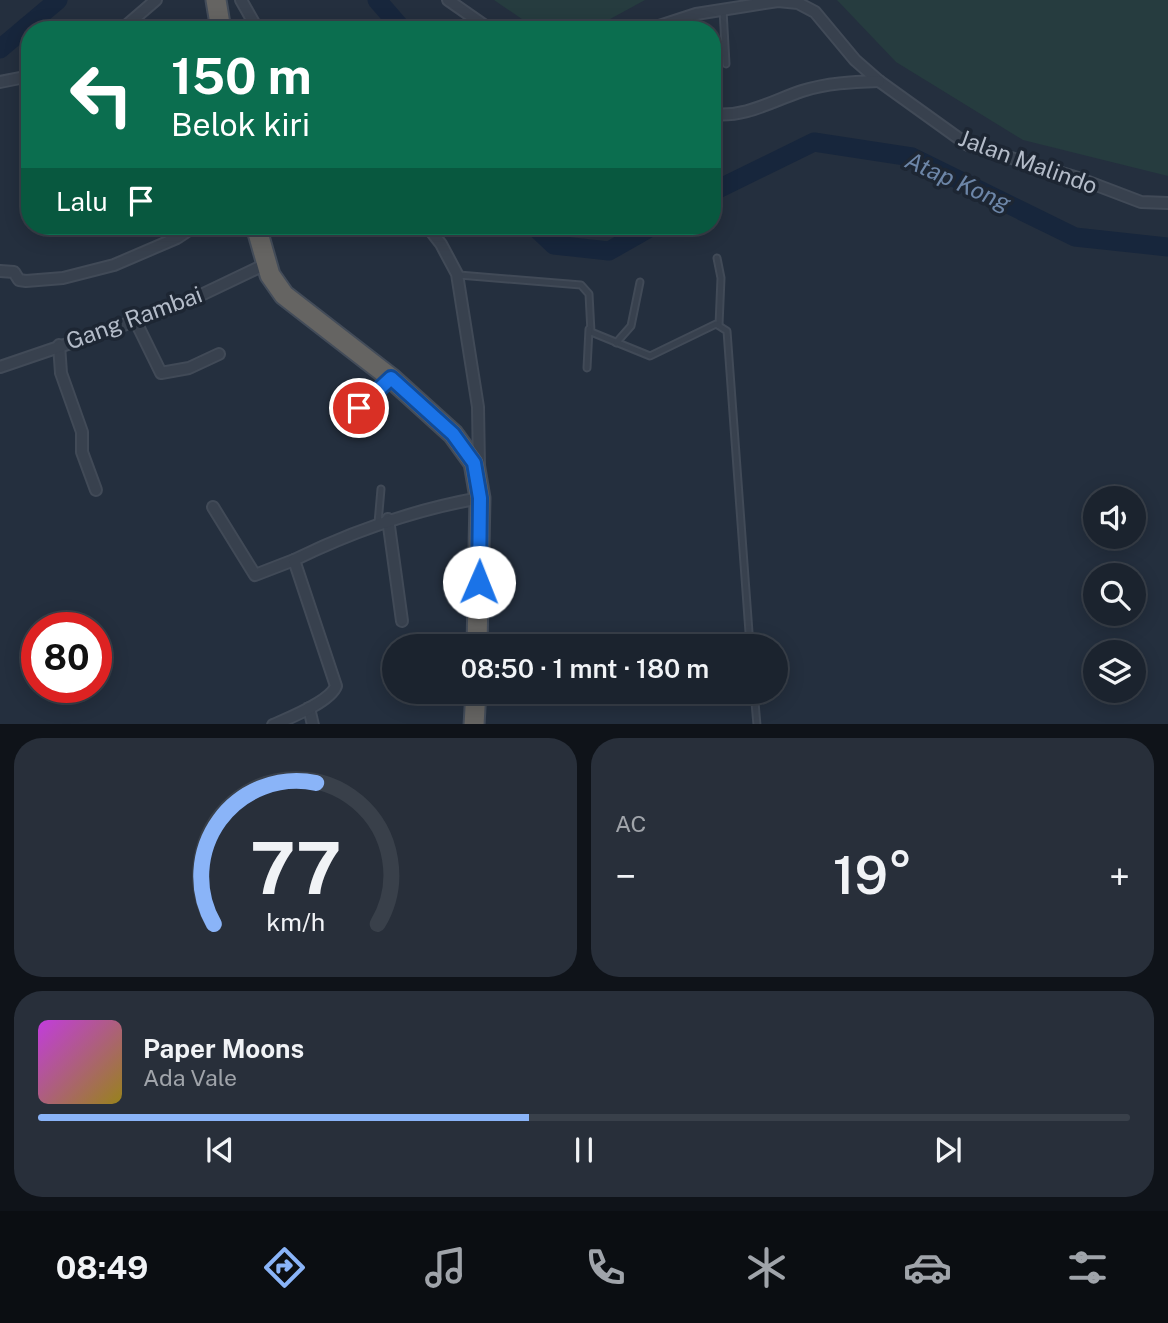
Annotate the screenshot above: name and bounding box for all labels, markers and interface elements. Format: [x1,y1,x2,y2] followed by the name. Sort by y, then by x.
[171,47,312,105] text: 150 m
[56,49,147,140] icon: left
[171,106,310,143] text: Belok kiri
[955,124,1101,199] street label: Jalan Malindo
[902,146,1016,217] water label: Atap Kong
[122,182,160,220] icon: arrive
[56,186,108,217] text: Lalu
[62,280,205,355] street label: Gang Rambai
[329,378,389,438] pin
[340,389,378,427] icon: arrive
[1083,486,1146,703] map controls
[1083,486,1146,549] button: sound
[442,545,516,619] position arrow
[1083,563,1146,626] button: search
[21,612,112,703] speed limit sign: 80
[1083,640,1146,703] button: layers
[461,653,709,684] text: 08:50 · 1 mnt · 180 m
[615,810,646,837] text: AC
[250,825,341,910] text: 77
[833,845,912,906] text: 19°
[615,854,636,899] text: −
[1109,854,1130,899] text: +
[266,906,325,936] text: km/h
[143,1033,304,1064] text: Paper Moons
[143,1064,237,1091] text: Ada Vale
[201,1131,239,1169] icon: previous
[565,1131,603,1169] icon: pause
[929,1131,967,1169] icon: next
[260,1243,309,1292] icon: directions
[421,1243,470,1292] icon: music
[581,1243,630,1292] icon: phone
[742,1243,791,1292] icon: climate
[903,1243,952,1292] icon: car
[1063,1243,1112,1292] icon: filters
[56,1249,148,1286] text: 08:49

